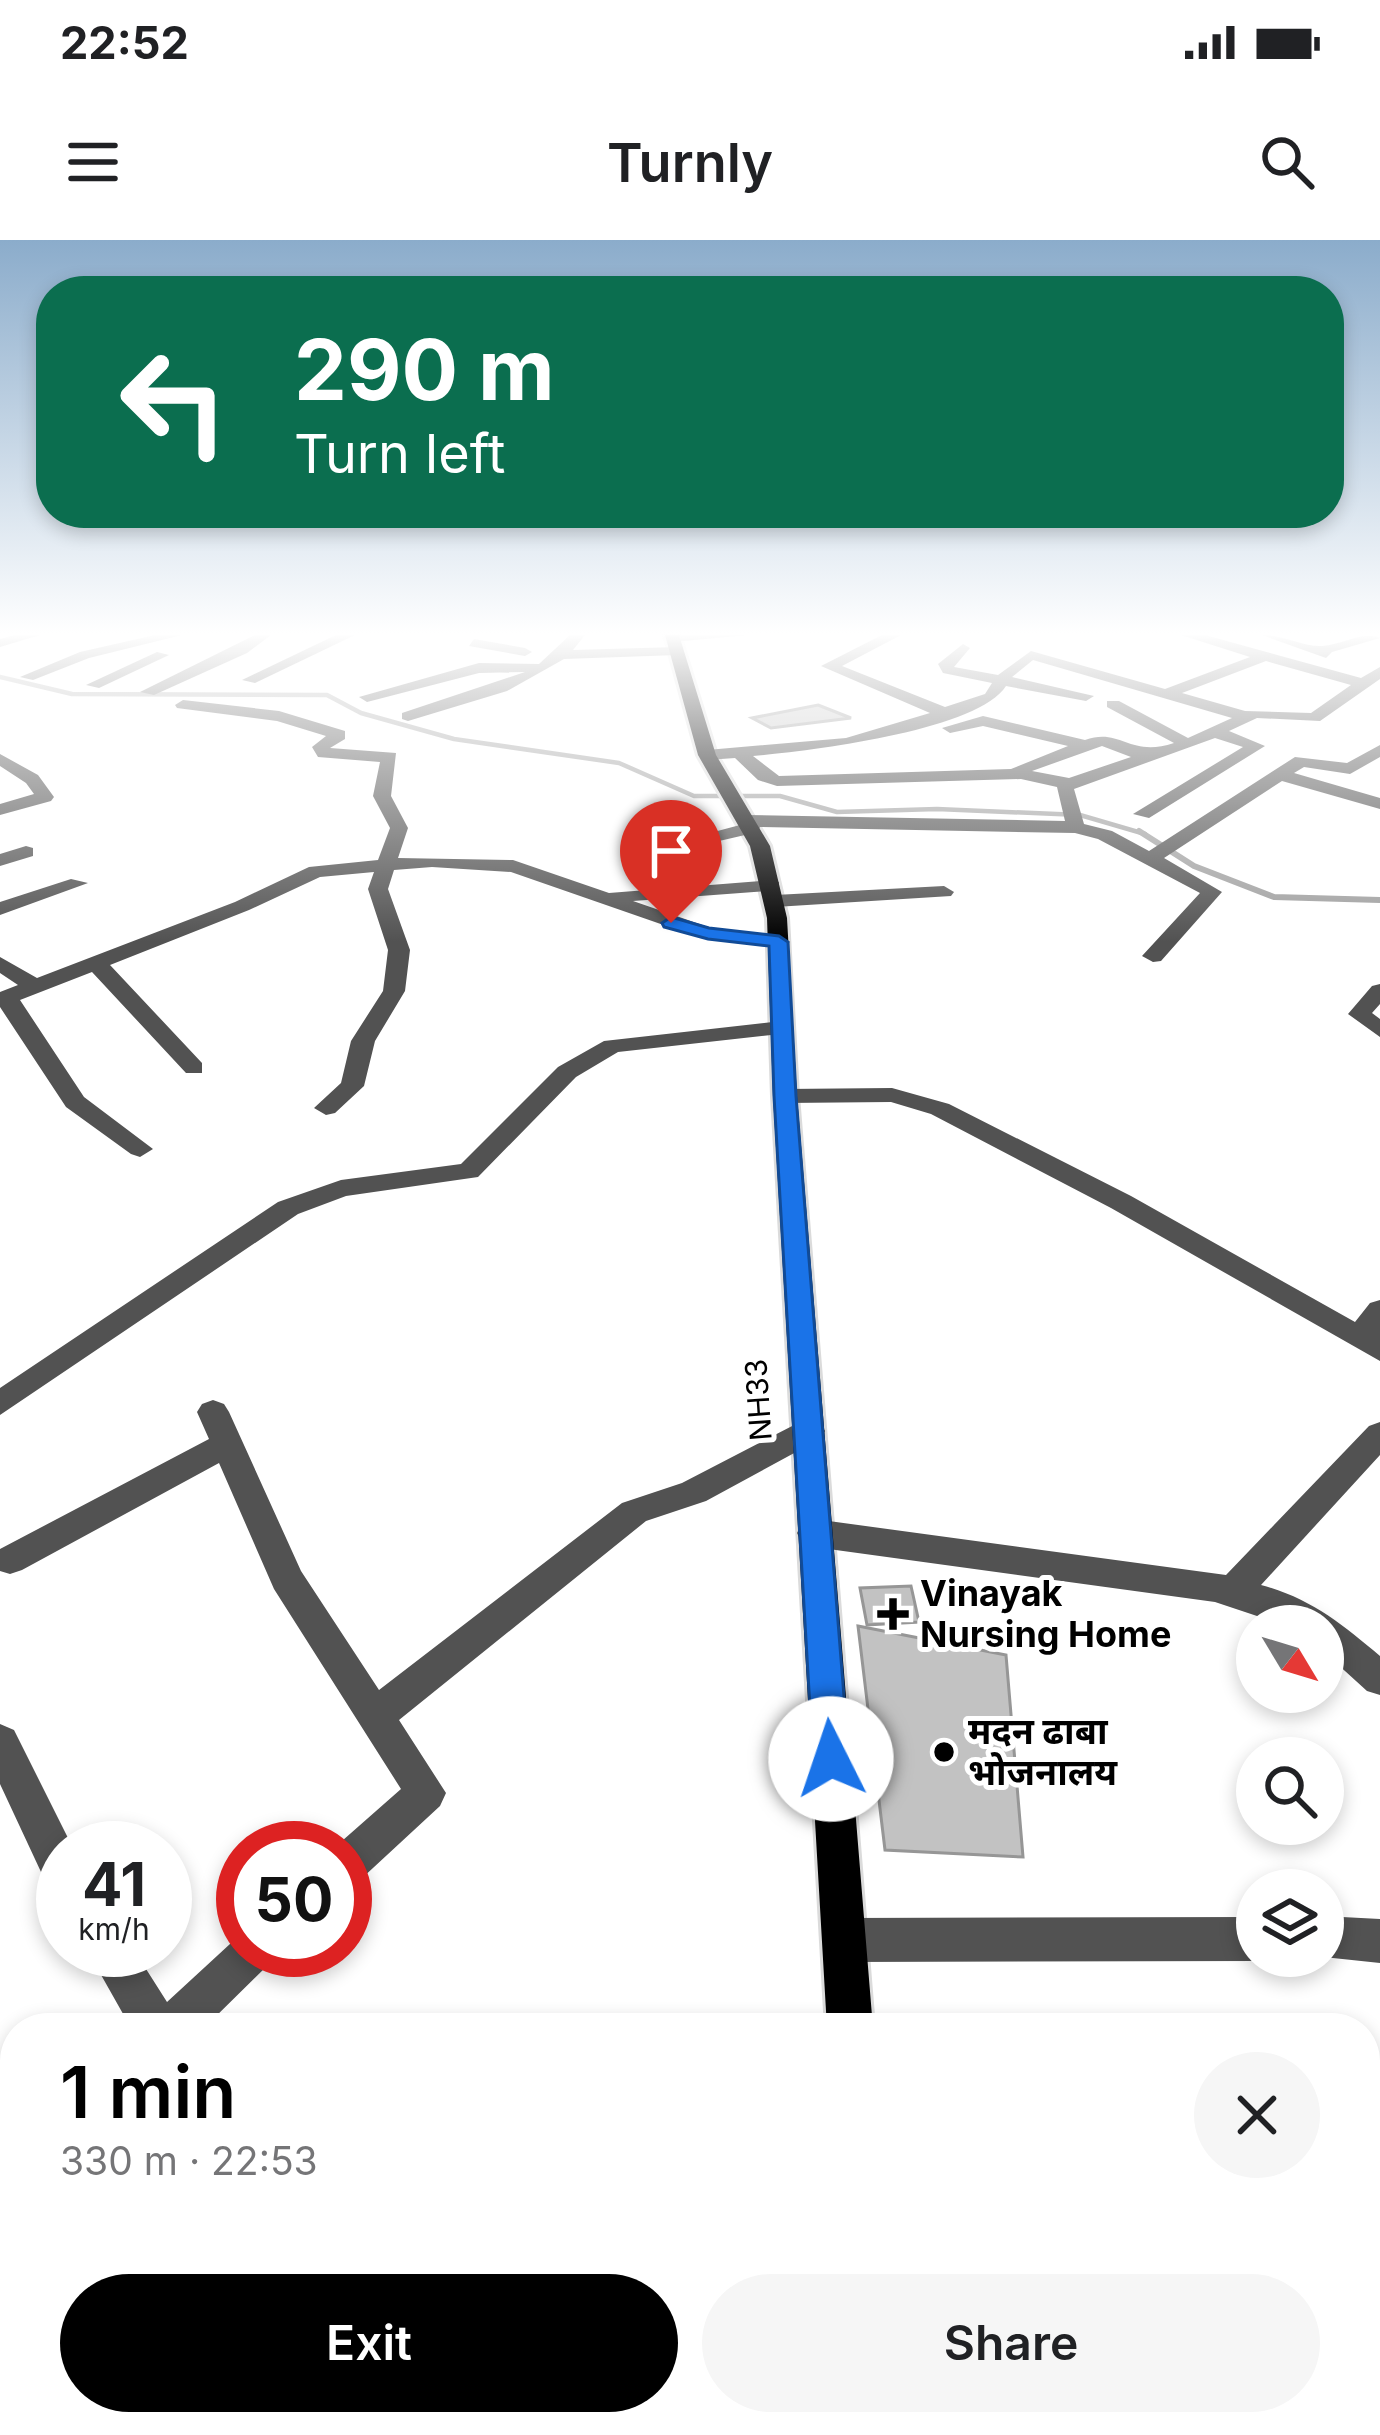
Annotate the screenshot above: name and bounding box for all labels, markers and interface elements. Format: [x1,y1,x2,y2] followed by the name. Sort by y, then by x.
[60,15,189,70] text: 22:52
[60,129,126,195] icon: menu
[1254,129,1320,195] icon: search
[607,130,773,195] text: Turnly
[294,319,555,420] text: 290 m
[96,324,252,480] icon: left
[294,421,505,486] text: Turn left
[620,800,722,923] pin
[638,818,704,884] icon: arrive
[737,1358,779,1442] street label: NH33
[920,1571,1171,1656] place label: Vinayak Nursing Home
[877,1598,909,1630] marker: Vinayak Nursing Home
[1236,1605,1344,1713] north arrow
[1236,1605,1344,1977] map controls
[768,1696,894,1822] position arrow
[968,1709,1118,1794] place label: मदन ढाबा भोजनालय
[1236,1737,1344,1845] button: search
[931,1739,957,1765] marker: मदन ढाबा भोजनालय
[216,1821,372,1977] speed limit sign: 50
[82,1848,146,1920] text: 41
[1236,1869,1344,1977] button: layers
[78,1911,150,1947] text: km/h
[60,2048,236,2135] text: 1 min
[1194,2052,1320,2178] button: close
[60,2137,318,2184] text: 330 m · 22:53
[60,2274,678,2412] button: Exit
[702,2274,1320,2412] button: Share

